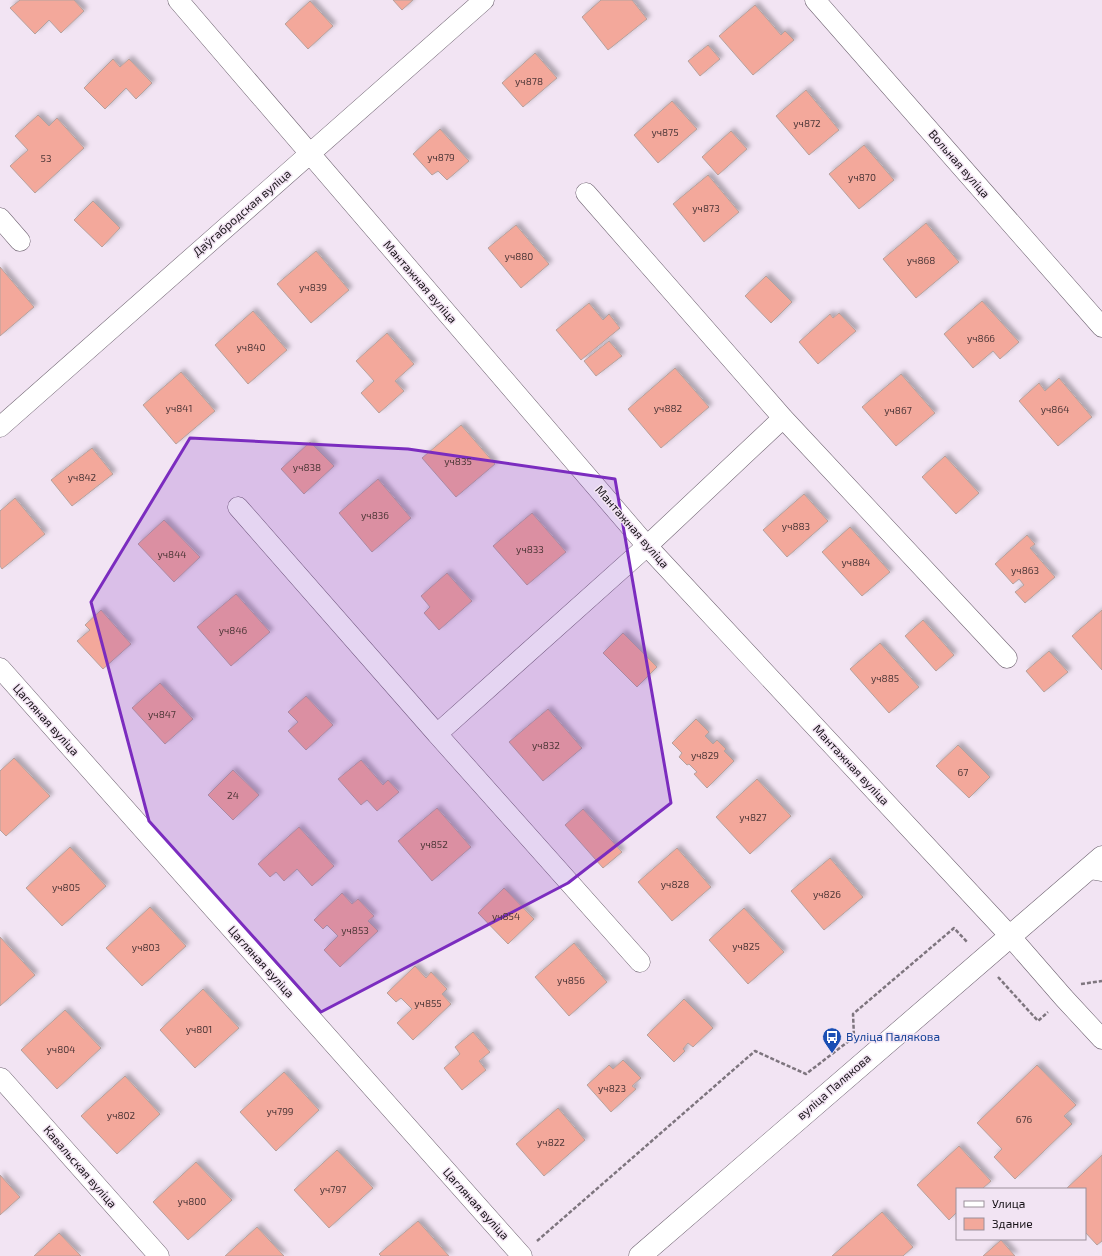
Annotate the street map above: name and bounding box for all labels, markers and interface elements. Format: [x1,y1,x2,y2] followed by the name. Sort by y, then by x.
[515,75,543,88] house number: уч878
[793,117,821,130] house number: уч872
[651,126,679,139] house number: уч875
[926,126,993,201] street label: Вольная вуліца
[427,151,455,164] house number: уч879
[41,152,51,164] house number: 53
[189,166,294,259] street label: Даўгабродская вуліца
[848,171,876,184] house number: уч870
[692,202,720,215] house number: уч873
[380,237,460,326] street label: Мантажная вуліца
[505,250,533,263] house number: уч880
[907,254,935,267] house number: уч868
[299,281,327,294] house number: уч839
[967,332,995,345] house number: уч866
[237,341,265,354] house number: уч840
[166,402,192,415] house number: уч841
[654,402,683,415] house number: уч882
[1041,403,1069,416] house number: уч864
[884,404,912,417] house number: уч867
[444,455,472,468] house number: уч835
[293,461,321,474] house number: уч838
[68,471,97,484] house number: уч842
[592,482,672,571] street label: Мантажная вуліца
[361,509,389,522] house number: уч836
[782,520,810,533] house number: уч883
[516,543,544,556] house number: уч833
[157,548,187,561] house number: уч844
[842,556,870,569] house number: уч884
[1011,564,1039,577] house number: уч863
[219,624,248,637] house number: уч846
[871,672,899,685] house number: уч885
[10,681,83,759] street label: Цагляная вуліца
[148,708,176,721] house number: уч847
[810,721,893,808] street label: Мантажная вуліца
[532,739,560,752] house number: уч832
[691,749,719,762] house number: уч829
[958,766,968,778] house number: 67
[227,789,239,801] house number: 24
[739,811,767,824] house number: уч827
[420,838,448,851] house number: уч852
[661,878,689,891] house number: уч828
[52,881,80,894] house number: уч805
[813,888,841,901] house number: уч826
[492,910,520,923] house number: уч854
[225,923,298,1001] street label: Цагляная вуліца
[341,924,369,937] house number: уч853
[732,940,760,953] house number: уч825
[132,941,160,954] house number: уч803
[557,974,585,987] house number: уч856
[414,997,442,1010] house number: уч855
[186,1023,212,1036] house number: уч801
[821,1026,843,1054] bus stop icon: Вуліца Палякова
[846,1029,940,1044] place label: Вуліца Палякова
[47,1043,75,1056] house number: уч804
[794,1050,874,1123] street label: вуліца Палякова
[598,1082,626,1095] house number: уч823
[266,1105,294,1118] house number: уч799
[107,1109,136,1122] house number: уч802
[1016,1113,1033,1125] house number: 676
[41,1122,120,1211] street label: Кавальская вуліца
[537,1136,565,1149] house number: уч822
[440,1165,513,1243] street label: Цагляная вуліца
[320,1183,346,1196] house number: уч797
[956,1188,1086,1240] legend
[178,1195,206,1208] house number: уч800
[992,1196,1025,1210] text: Улица
[992,1216,1033,1230] text: Здание

